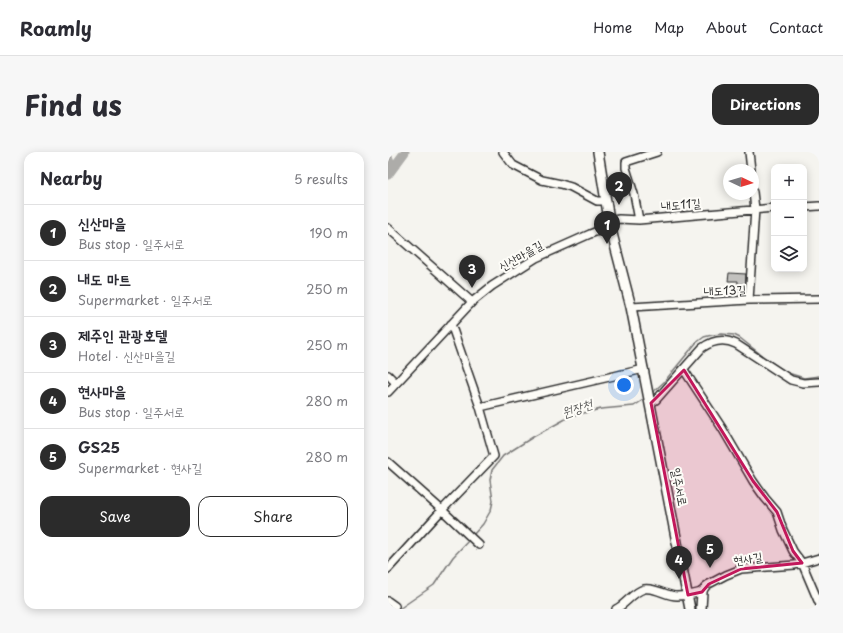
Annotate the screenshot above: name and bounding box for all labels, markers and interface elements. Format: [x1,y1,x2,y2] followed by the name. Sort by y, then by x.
[20,14,92,42] text: Roamly
[593,17,632,38] text: Home
[654,17,684,38] text: Map
[706,17,747,38] text: About
[769,17,823,38] text: Contact
[24,83,122,126] text: Find us
[712,84,819,125] button: Directions
[723,164,759,200] north arrow
[771,164,807,272] map controls
[771,164,807,200] button: +
[40,165,102,191] text: Nearby
[294,169,348,188] text: 5 results
[606,172,632,205] pin: 2
[660,193,702,215] street label: 내도11길
[771,200,807,236] button: −
[78,211,126,234] text: 신산마을
[594,211,620,244] pin: 1
[50,223,56,242] text: 1
[309,223,348,242] text: 190 m
[78,234,184,253] text: Bus stop · 일주서로
[495,235,546,275] street label: 신산마을길
[771,236,807,272] button: layers
[459,255,485,288] pin: 3
[78,267,131,290] text: 내도 마트
[48,279,58,298] text: 2
[306,279,348,298] text: 250 m
[703,280,747,300] street label: 내도13길
[78,290,213,309] text: Supermarket · 일주서로
[78,323,167,346] text: 제주인 관광호텔
[49,335,57,354] text: 3
[306,335,348,354] text: 250 m
[78,346,175,365] text: Hotel · 신산마을길
[614,375,634,395] your location
[78,379,126,402] text: 현사마을
[49,391,57,410] text: 4
[306,391,348,410] text: 280 m
[559,393,596,422] water label: 원장천
[78,402,184,421] text: Bus stop · 일주서로
[78,435,120,458] text: GS25
[49,447,57,466] text: 5
[306,447,348,466] text: 280 m
[78,458,202,477] text: Supermarket · 현사길
[667,466,693,507] street label: 일주서로
[40,496,190,537] button: Save
[198,496,348,537] button: Share
[697,535,723,568] pin: 5
[666,546,692,579] pin: 4
[732,547,764,569] street label: 현사길

